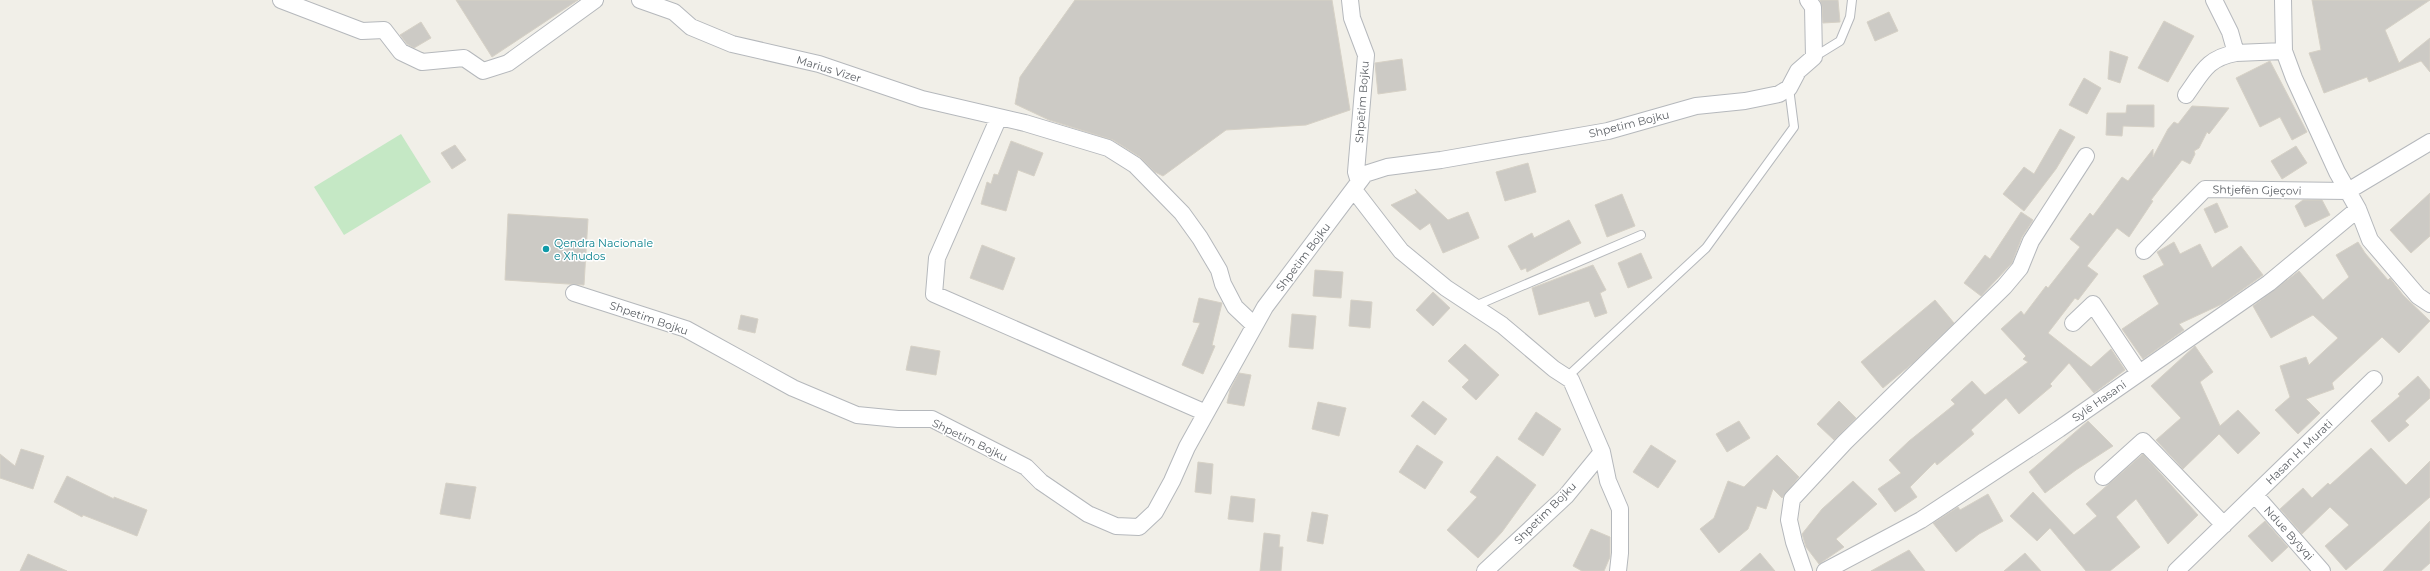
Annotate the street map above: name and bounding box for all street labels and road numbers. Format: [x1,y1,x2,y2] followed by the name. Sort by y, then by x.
[795,53,863,85] street label: Marius Vizer
[1352,60,1372,144] street label: Shpëtim Bojku
[1587,107,1671,141] street label: Shpetim Bojku
[2212,182,2302,198] street label: Shtjefën Gjeçovi
[1273,220,1333,294] street label: Shpetim Bojku
[608,298,690,338] street label: Shpetim Bojku
[2069,377,2129,425] street label: Sylë Hasani
[930,416,1010,464] street label: Shpetim Bojku
[2263,417,2335,487] street label: Hasan H. Murati
[1511,479,1579,547] street label: Shpetim Bojku
[2261,503,2317,563] street label: Ndue Bytyqi

